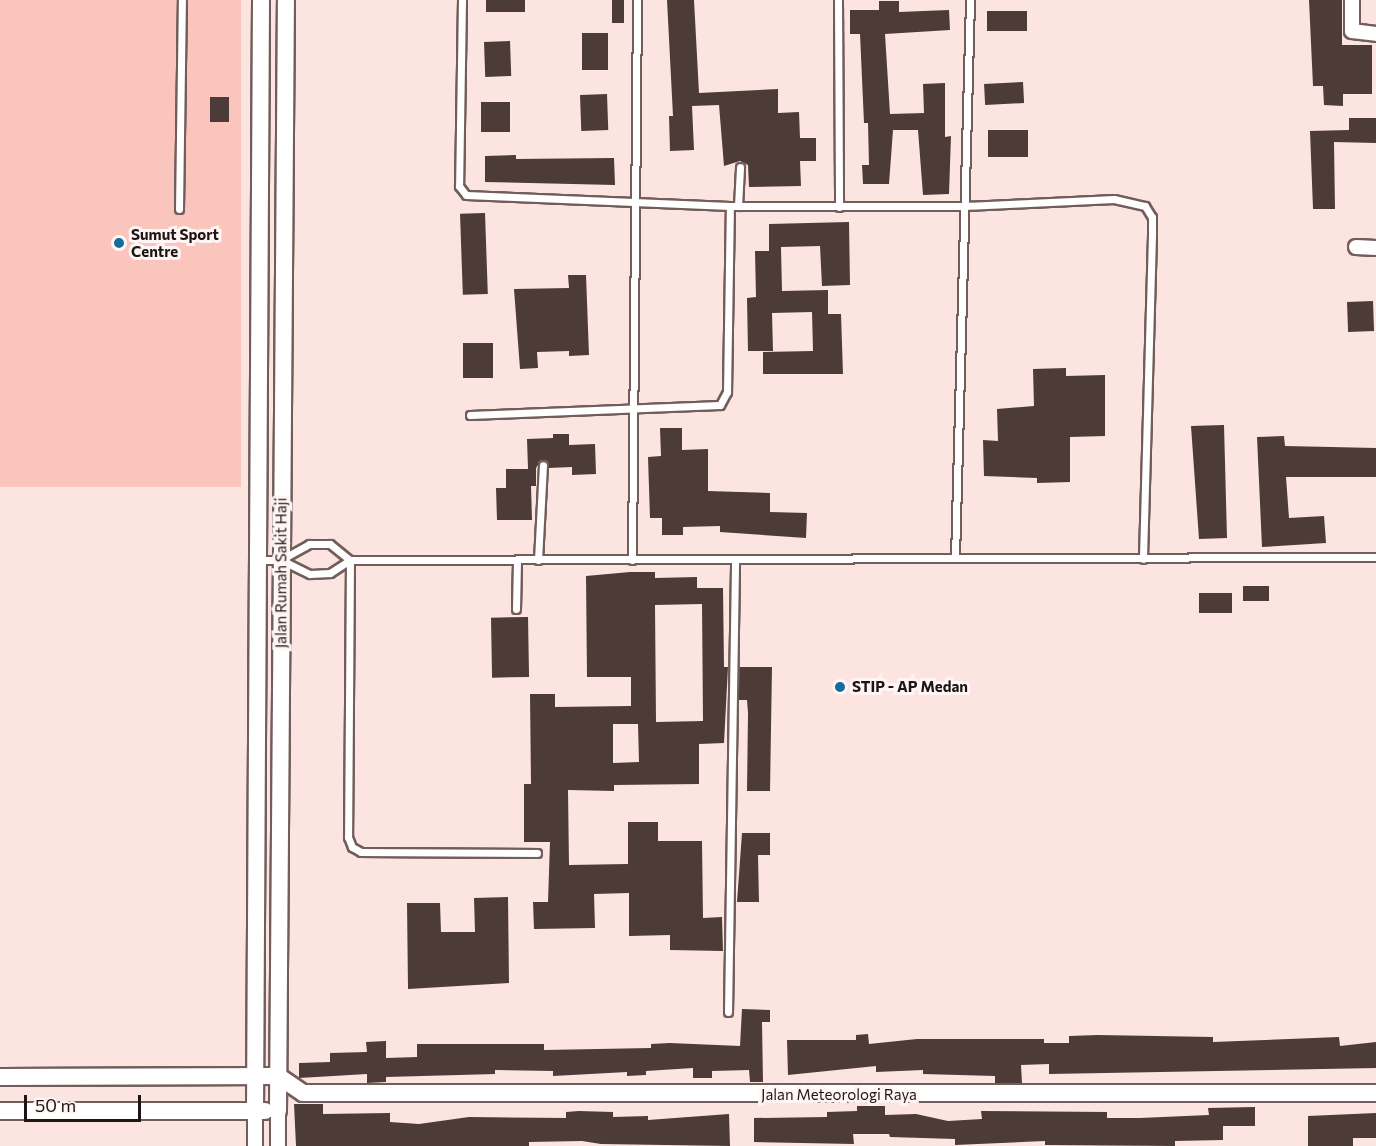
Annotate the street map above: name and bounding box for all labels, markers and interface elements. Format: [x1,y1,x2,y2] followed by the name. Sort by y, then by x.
[131,225,219,260] place label: Sumut Sport Centre
[112,236,126,250] marker: Sumut Sport Centre
[272,498,290,648] street label: Jalan Rumah Sakit Haji
[852,678,968,696] place label: STIP - AP Medan
[833,680,847,694] marker: STIP - AP Medan
[27,1083,144,1121] scale bar
[761,1086,917,1104] street label: Jalan Meteorologi Raya
[35,1094,76,1116] text: 50 m

